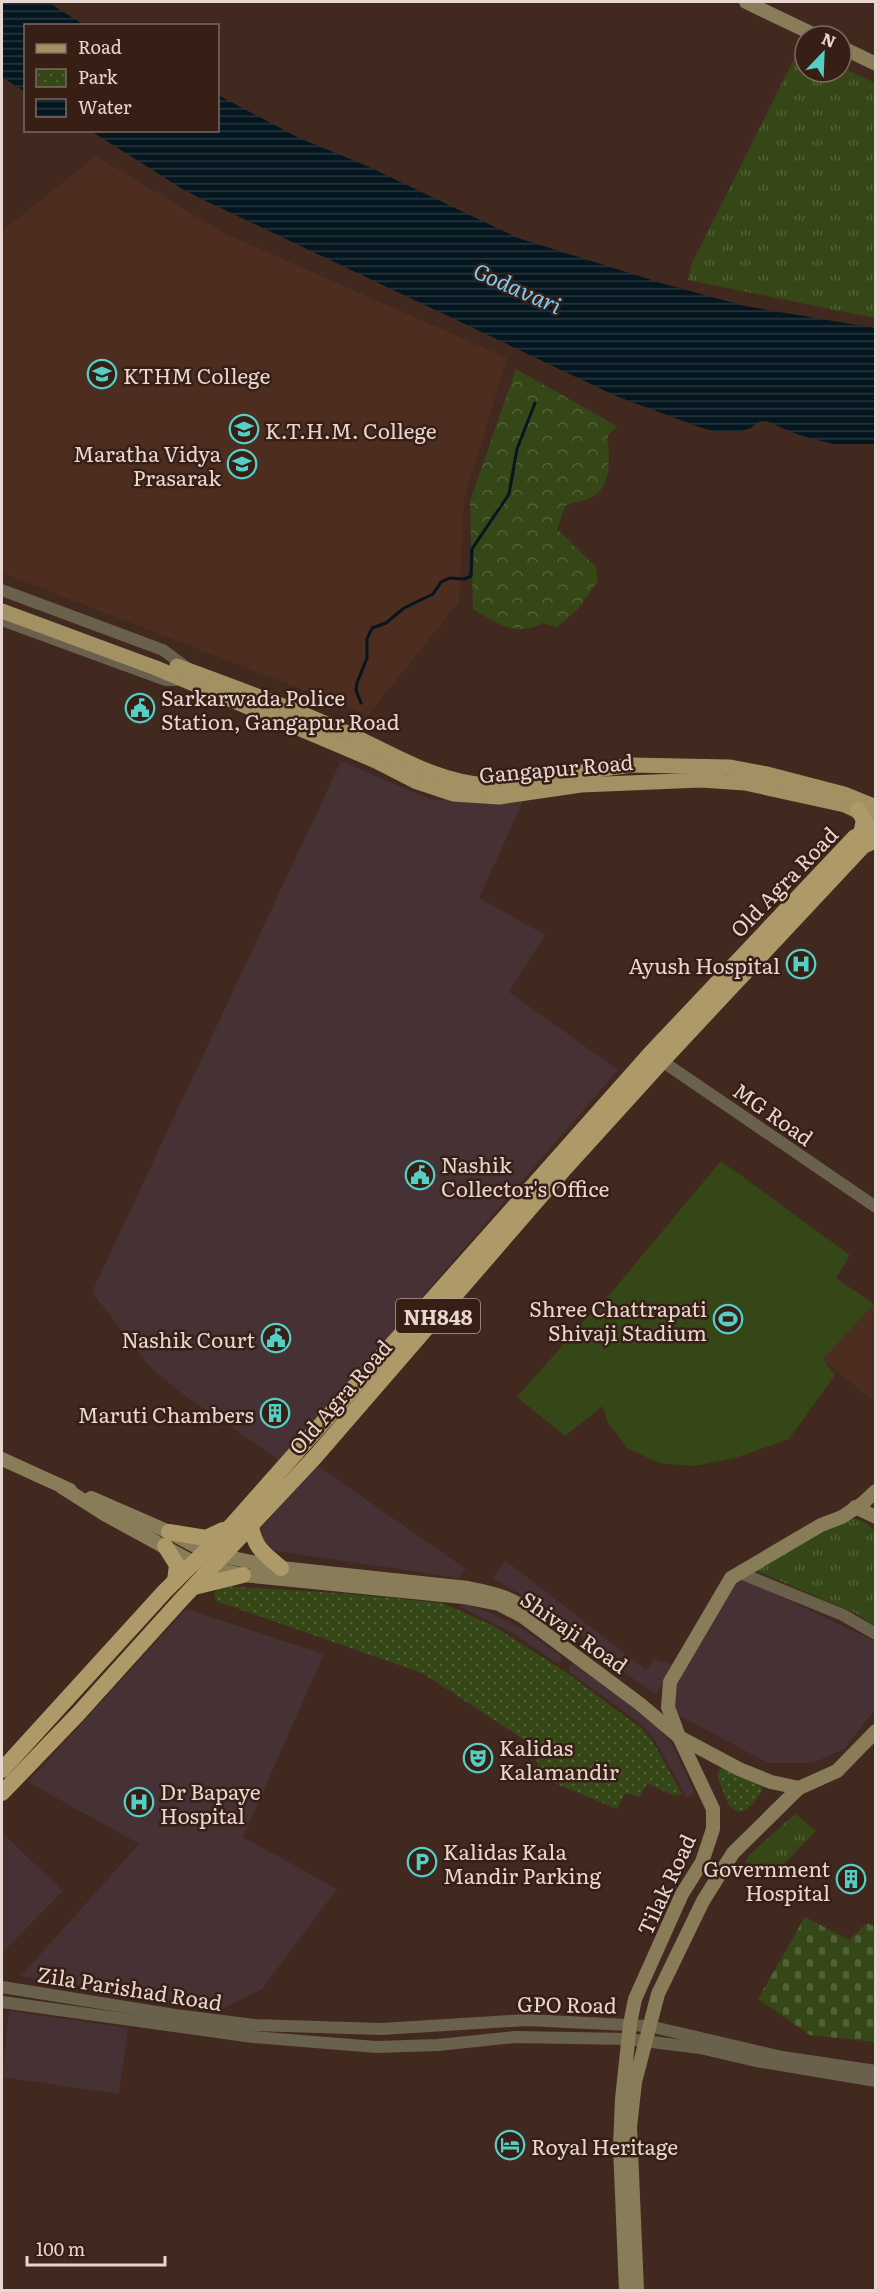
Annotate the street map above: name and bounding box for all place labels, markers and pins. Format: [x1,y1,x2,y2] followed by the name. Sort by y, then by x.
[86,358,118,390] school or university icon: KTHM College
[123,359,270,390] place label: KTHM College
[228,413,260,445] school or university icon: K.T.H.M. College
[265,414,437,445] place label: K.T.H.M. College
[73,437,222,492] place label: Maratha Vidya Prasarak
[226,448,258,480] school or university icon: Maratha Vidya Prasarak
[161,681,400,736] place label: Sarkarwada Police Station, Gangapur Road
[124,692,156,724] public building icon: Sarkarwada Police Station, Gangapur Road
[785,948,817,980] hospital icon: Ayush Hospital
[629,949,780,980] place label: Ayush Hospital
[441,1148,610,1203] place label: Nashik Collector's Office
[404,1159,436,1191] public building icon: Nashik Collector's Office
[529,1292,707,1347] place label: Shree Chattrapati Shivaji Stadium
[712,1303,744,1335] sports icon: Shree Chattrapati Shivaji Stadium
[260,1322,292,1354] public building icon: Nashik Court
[121,1323,256,1354] place label: Nashik Court
[259,1397,291,1429] building icon: Maruti Chambers
[78,1398,254,1429] place label: Maruti Chambers
[499,1731,619,1786] place label: Kalidas Kalamandir
[462,1742,494,1774] theatre icon: Kalidas Kalamandir
[160,1775,261,1830] place label: Dr Bapaye Hospital
[123,1786,155,1818] hospital icon: Dr Bapaye Hospital
[443,1835,601,1890] place label: Kalidas Kala Mandir Parking
[406,1846,438,1878] parking icon: Kalidas Kala Mandir Parking
[703,1852,831,1907] place label: Government Hospital
[835,1863,867,1895] building icon: Government Hospital
[494,2129,526,2161] hotel icon: Royal Heritage
[531,2130,678,2161] place label: Royal Heritage

